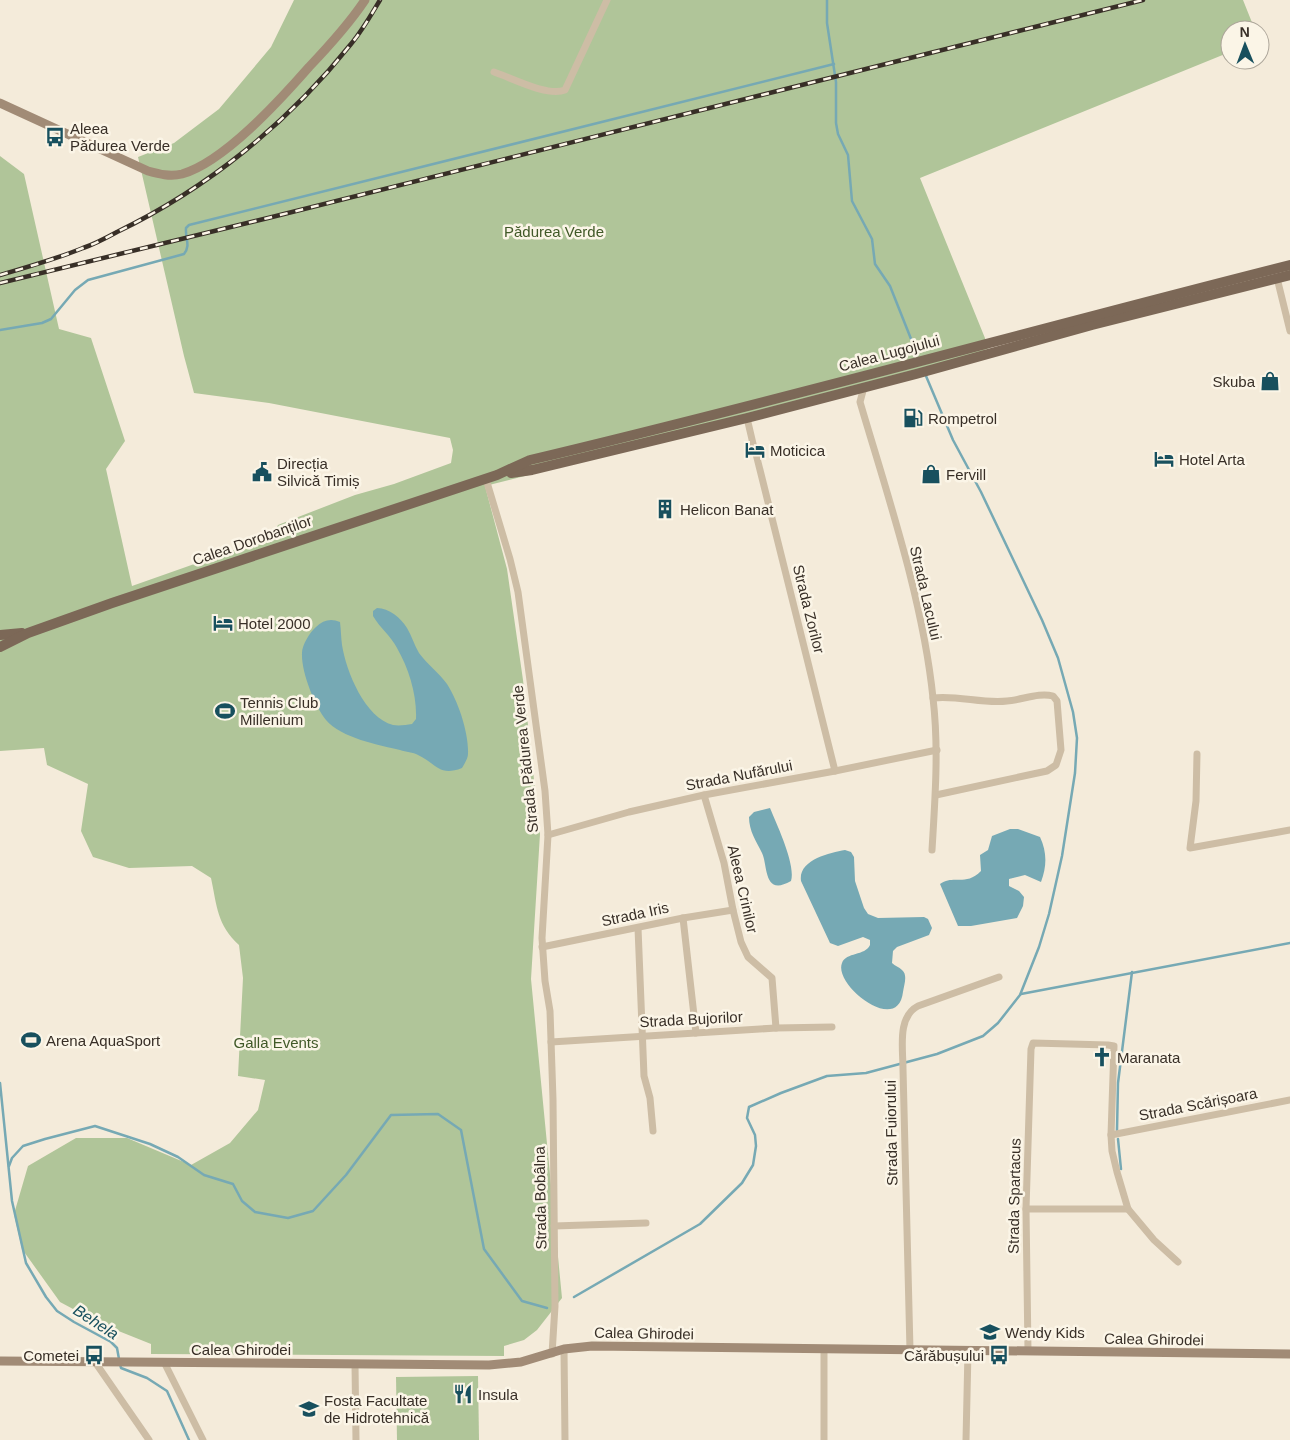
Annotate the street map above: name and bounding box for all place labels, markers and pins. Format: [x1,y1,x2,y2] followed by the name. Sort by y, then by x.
[70,120,170,154] place label: Aleea Pădurea Verde
[44,126,66,148] bus stop icon: Aleea Pădurea Verde
[1259,370,1281,392] shop icon: Skuba
[1212,373,1256,390] place label: Skuba
[902,407,924,429] fuel station icon: Rompetrol
[928,410,997,427] place label: Rompetrol
[744,439,766,461] hotel icon: Moticica
[770,442,826,459] place label: Moticica
[1153,448,1175,470] hotel icon: Hotel Arta
[1179,451,1246,468] place label: Hotel Arta
[277,455,360,489] place label: Direcția Silvică Timiș
[251,461,273,483] public building icon: Direcția Silvică Timiș
[920,463,942,485] shop icon: Fervill
[946,466,986,483] place label: Fervill
[654,498,676,520] building icon: Helicon Banat
[680,501,774,518] place label: Helicon Banat
[212,612,234,634] hotel icon: Hotel 2000
[238,615,311,632] place label: Hotel 2000
[240,694,318,728] place label: Tennis Club Millenium
[214,700,236,722] sports icon: Tennis Club Millenium
[20,1029,42,1051] sports icon: Arena AquaSport
[46,1032,161,1049] place label: Arena AquaSport
[1091,1046,1113,1068] church icon: Maranata
[1117,1049,1181,1066] place label: Maranata
[979,1321,1001,1343] school or university icon: Wendy Kids
[1005,1324,1085,1341] place label: Wendy Kids
[83,1344,105,1366] bus stop icon: Cometei
[988,1344,1010,1366] bus stop icon: Cărăbușului
[23,1347,79,1364] place label: Cometei
[904,1347,984,1364] place label: Cărăbușului
[452,1383,474,1405] restaurant icon: Insula
[478,1386,519,1403] place label: Insula
[324,1392,430,1426] place label: Fosta Facultate de Hidrotehnică
[298,1398,320,1420] school or university icon: Fosta Facultate de Hidrotehnică

